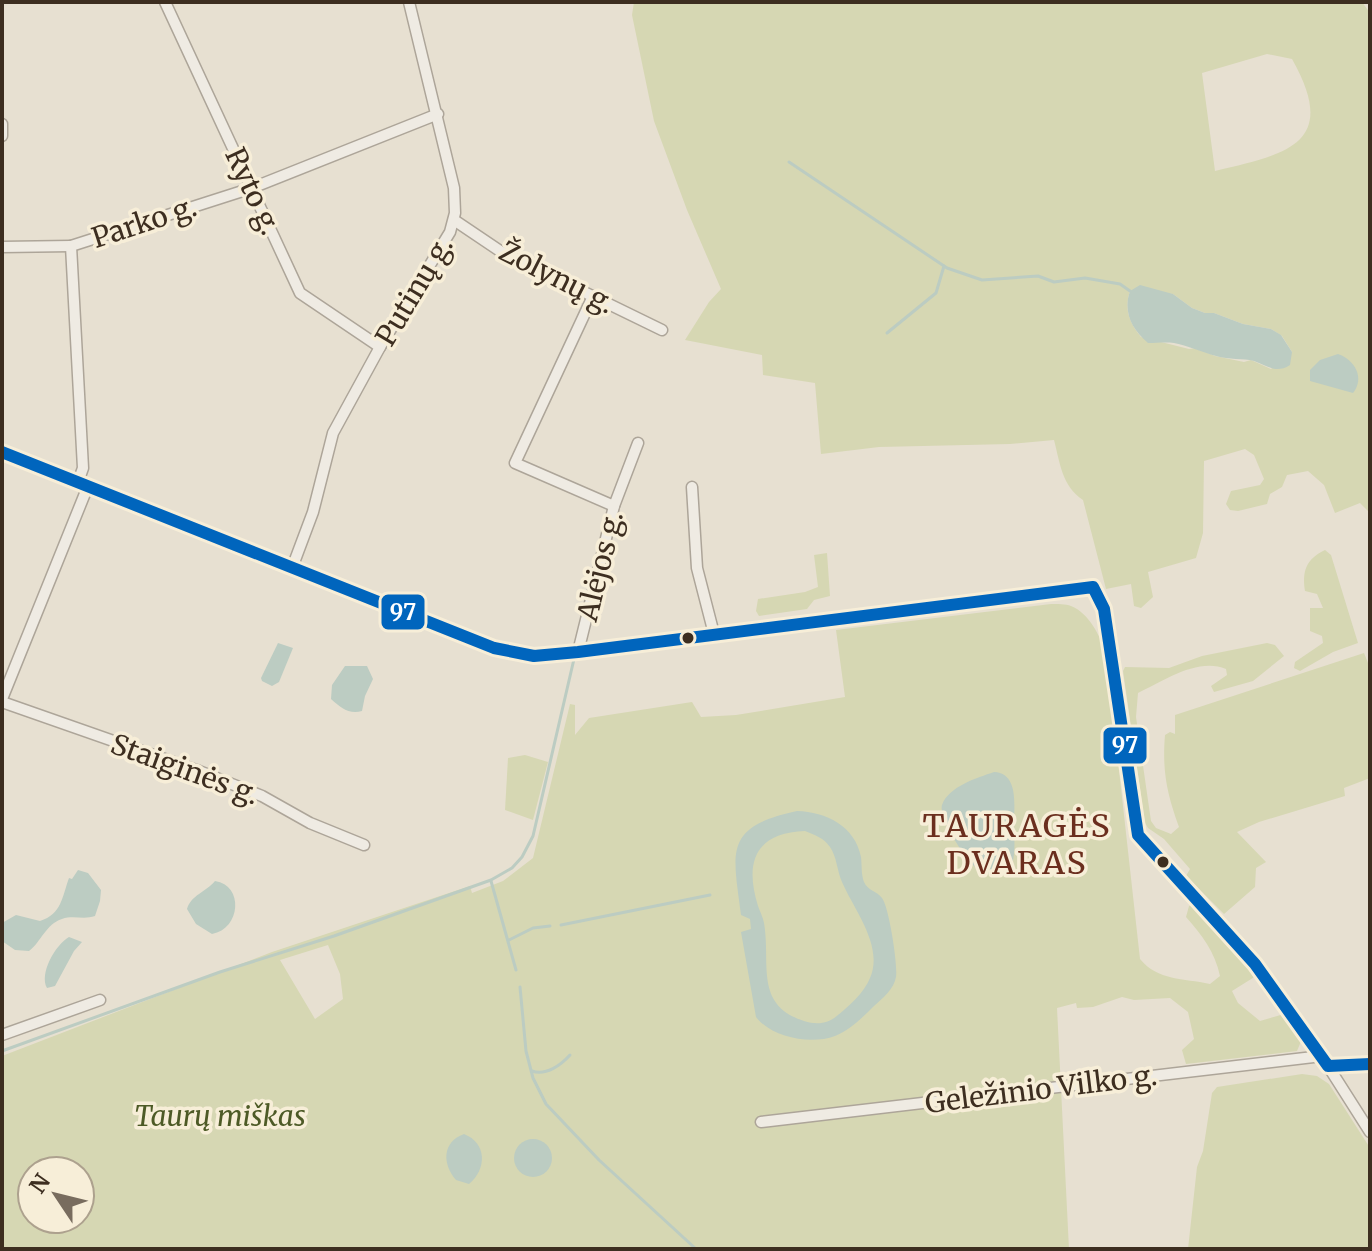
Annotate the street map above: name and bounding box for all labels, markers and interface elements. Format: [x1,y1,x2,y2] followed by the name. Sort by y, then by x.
[217,142,289,240] street label: Ryto g.
[87,188,201,256] street label: Parko g.
[367,230,461,352] street label: Putinų g.
[493,233,621,321] street label: Žolynų g.
[569,507,631,626] street label: Alėjos g.
[380,593,426,631] line badge: 97
[390,598,416,626] text: 97
[680,630,696,646] unlabelled marker
[106,726,264,812] street label: Staiginės g.
[1102,726,1148,765] line badge: 97
[1112,731,1138,759] text: 97
[922,806,1112,883] district label: TAURAGĖS DVARAS
[1155,854,1171,870] unlabelled marker
[923,1057,1159,1121] street label: Geležinio Vilko g.
[134,1098,306,1134] park label: Taurų miškas
[16,1155,96,1235] north arrow
[23,1168,56,1199] text: N

